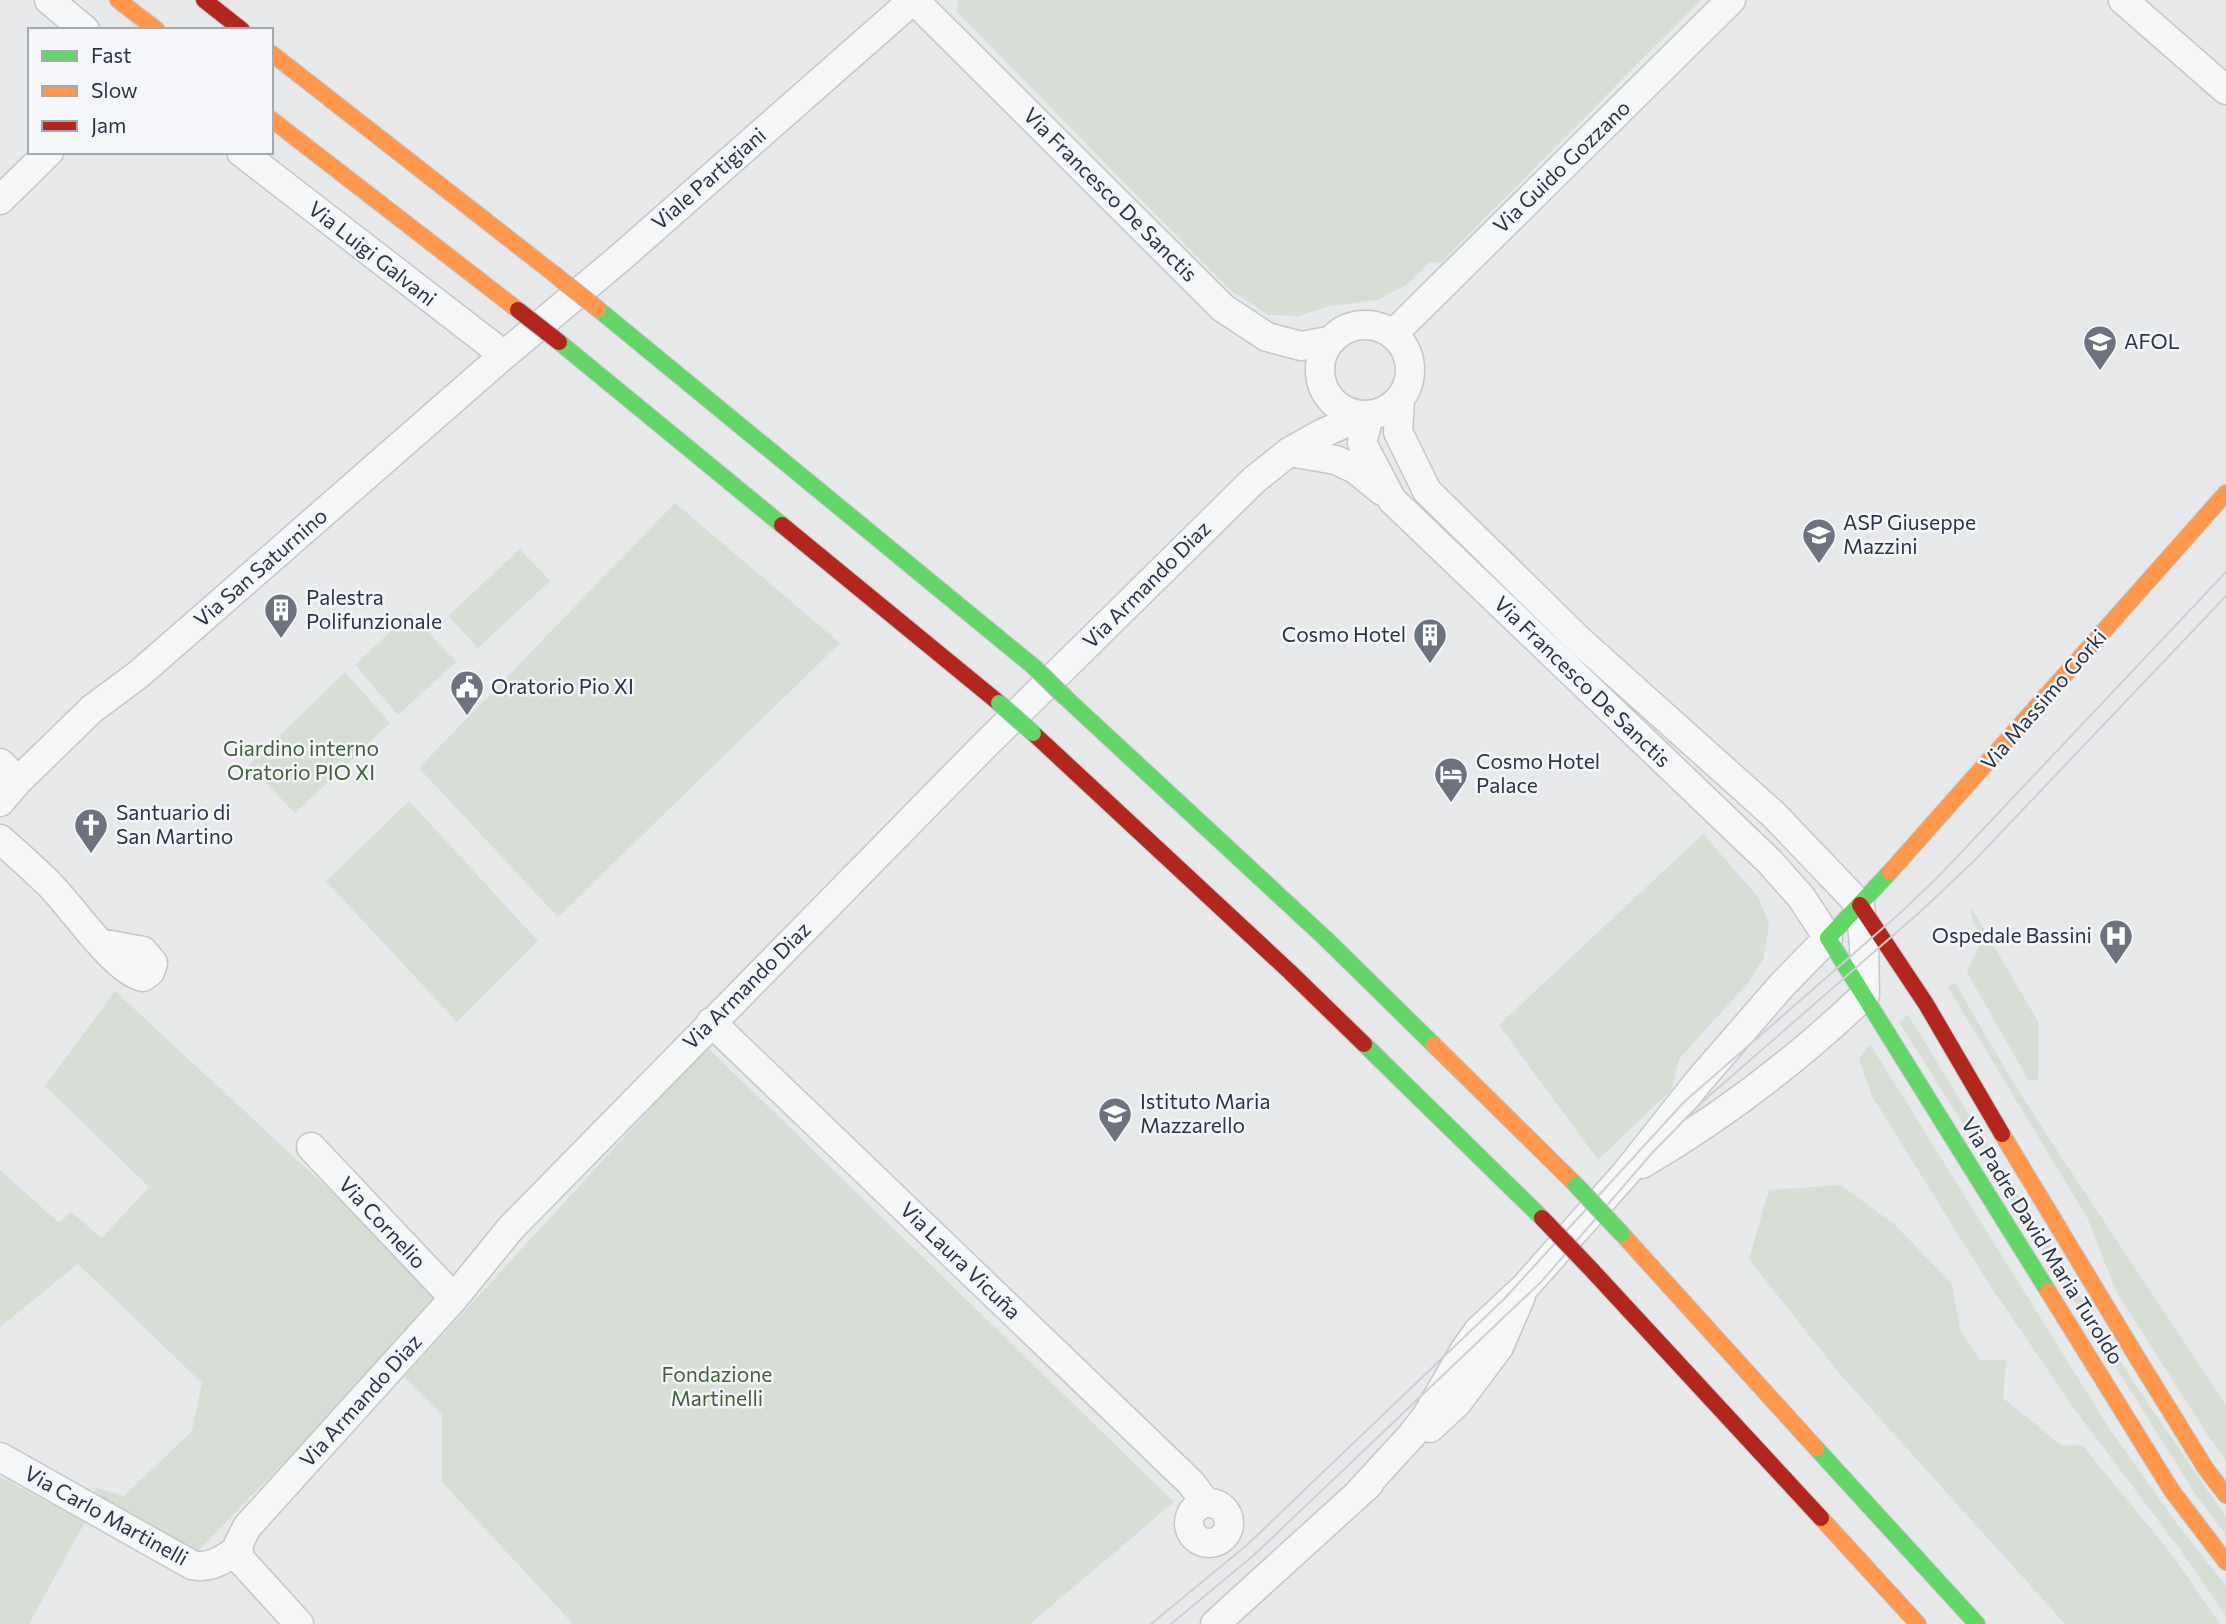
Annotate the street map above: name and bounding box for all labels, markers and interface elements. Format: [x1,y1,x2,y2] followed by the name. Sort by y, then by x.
[28,28,273,154] legend
[91,42,132,67] text: Fast
[91,77,138,102] text: Slow
[1487,94,1635,238] street label: Via Guido Gozzano
[1019,102,1203,286] street label: Via Francesco De Sanctis
[91,112,126,137] text: Jam
[646,122,770,234] street label: Viale Partigiani
[304,195,442,311] street label: Via Luigi Galvani
[2081,323,2119,372] school or university icon: AFOL
[2124,328,2180,353] place label: AFOL
[188,502,332,631] street label: Via San Saturnino
[1843,509,1976,558] place label: ASP Giuseppe Mazzini
[1077,515,1215,653] street label: Via Armando Diaz
[1800,516,1838,565] school or university icon: ASP Giuseppe Mazzini
[306,584,442,633] place label: Palestra Polifunzionale
[1490,590,1676,772] street label: Via Francesco De Sanctis
[262,591,300,640] building icon: Palestra Polifunzionale
[1411,616,1449,665] building icon: Cosmo Hotel
[1282,621,1406,646] place label: Cosmo Hotel
[1975,624,2111,774] street label: Via Massimo Gorki
[448,668,486,717] public building icon: Oratorio Pio XI
[491,673,634,698] place label: Oratorio Pio XI
[223,735,379,784] park label: Giardino interno Oratorio PIO XI
[1476,748,1600,797] place label: Cosmo Hotel Palace
[1432,755,1470,804] hotel icon: Cosmo Hotel Palace
[116,799,233,848] place label: Santuario di San Martino
[72,806,110,855] church icon: Santuario di San Martino
[677,916,815,1054] street label: Via Armando Diaz
[2097,917,2135,966] hospital icon: Ospedale Bassini
[1932,922,2092,947] place label: Ospedale Bassini
[1140,1088,1270,1137] place label: Istituto Maria Mazzarello
[1096,1095,1134,1144] school or university icon: Istituto Maria Mazzarello
[1957,1112,2130,1368] street label: Via Padre David Maria Turoldo
[334,1171,432,1273] street label: Via Cornelio
[896,1196,1026,1324] street label: Via Laura Vicuña
[294,1328,426,1472] street label: Via Armando Diaz
[662,1361,772,1410] park label: Fondazione Martinelli
[21,1459,193,1570] street label: Via Carlo Martinelli

